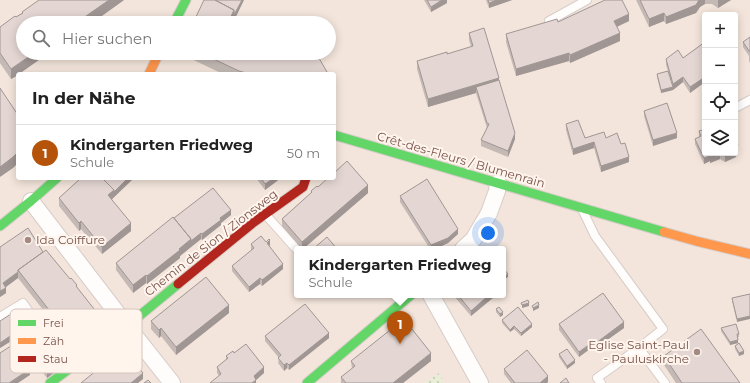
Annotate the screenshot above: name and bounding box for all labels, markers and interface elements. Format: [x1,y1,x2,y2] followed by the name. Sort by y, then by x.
[702,12,738,156] map controls
[702,12,738,48] button: +
[16,16,336,60] search box
[30,27,52,49] icon: search
[62,29,152,48] text: Hier suchen
[702,48,738,84] button: −
[702,84,738,120] button: locate
[32,88,136,108] text: In der Nähe
[702,120,738,156] button: layers
[375,128,547,191] street label: Crêt-des-Fleurs / Blumenrain
[70,135,253,154] text: Kindergarten Friedweg
[42,145,48,161] text: 1
[287,145,320,161] text: 50 m
[70,154,114,170] text: Schule
[141,186,280,299] street label: Chemin de Sion / Zionsweg
[478,223,498,243] your location
[36,232,105,247] place label: Ida Coiffure
[23,235,33,245] marker: Ida Coiffure
[294,246,506,298] popup
[308,255,492,274] text: Kindergarten Friedweg
[308,274,353,290] text: Schule
[10,309,142,373] legend
[387,311,413,344] pin: 1
[43,316,64,330] text: Frei
[43,334,64,348] text: Zäh
[588,337,689,366] place label: Eglise Saint-Paul - Pauluskirche
[692,347,702,357] marker: Eglise Saint-Paul - Pauluskirche
[43,352,68,366] text: Stau

